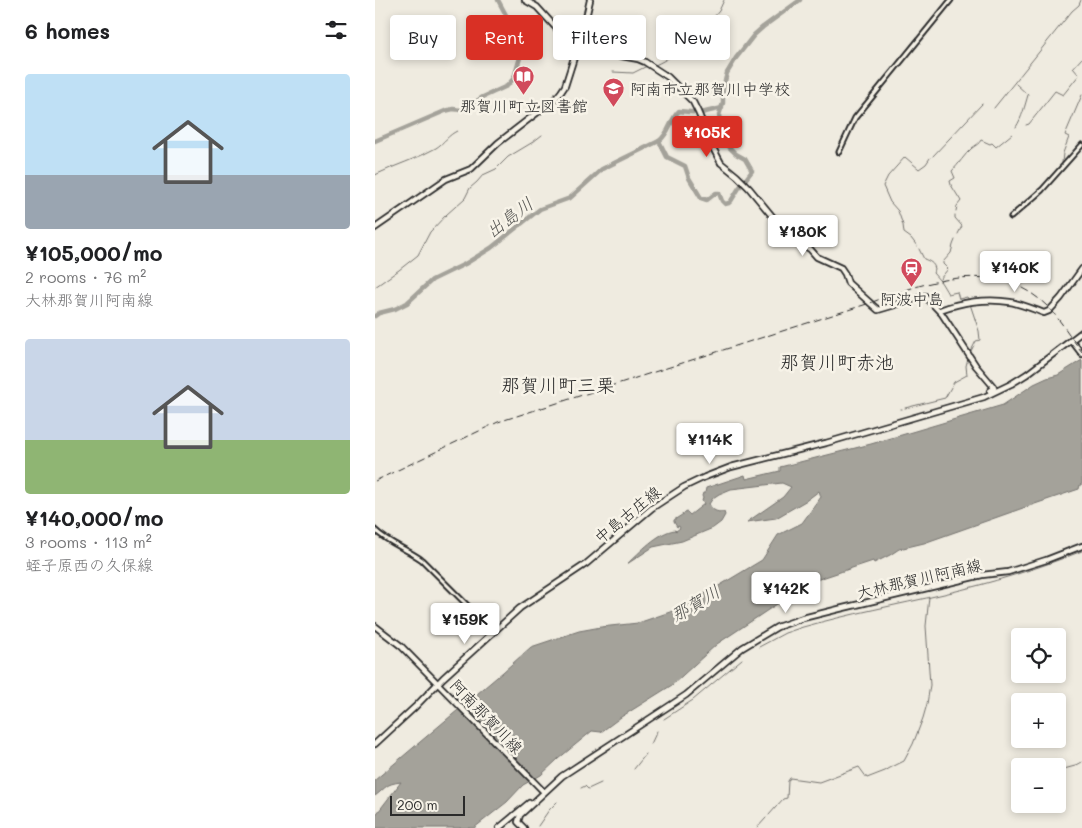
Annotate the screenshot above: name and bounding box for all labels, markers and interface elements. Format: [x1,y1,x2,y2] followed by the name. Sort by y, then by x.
[390,15,456,60] chip: Buy
[466,15,543,60] chip: Rent
[553,15,646,60] chip: Filters
[656,15,730,60] chip: New
[322,16,350,44] icon: filters
[25,17,110,44] text: 6 homes
[512,64,536,95] library icon: 那賀川町立図書館
[602,76,626,107] school or university icon: 阿南市立那賀川中学校
[630,78,790,99] place label: 阿南市立那賀川中学校
[460,95,588,116] place label: 那賀川町立図書館
[143,107,233,197] icon: home
[672,116,742,158] pin: ¥105K
[683,121,731,142] text: ¥105K
[480,191,538,243] water label: 出島川
[768,214,838,257] pin: ¥180K
[779,220,827,241] text: ¥180K
[25,239,162,266] text: ¥105,000/mo
[980,250,1050,293] pin: ¥140K
[991,256,1039,277] text: ¥140K
[900,257,924,288] station icon: 阿波中島
[25,266,146,287] text: 2 rooms · 76 m²
[880,288,944,309] place label: 阿波中島
[25,289,153,310] text: 大林那賀川阿南線
[780,349,894,374] district label: 那賀川町赤池
[143,372,233,462] icon: home
[501,372,615,397] district label: 那賀川町三栗
[675,422,745,465] pin: ¥114K
[687,428,733,449] text: ¥114K
[589,481,665,547] street label: 中島古庄線
[25,504,164,531] text: ¥140,000/mo
[25,531,152,552] text: 3 rooms · 113 m²
[854,553,984,603] street label: 大林那賀川阿南線
[25,554,153,575] text: 蛭子原西の久保線
[751,572,821,614] pin: ¥142K
[762,577,810,598] text: ¥142K
[666,579,724,627] water label: 那賀川
[430,602,500,645] pin: ¥159K
[441,608,489,629] text: ¥159K
[1011,628,1066,813] map controls
[1011,628,1066,683] button: locate
[446,674,528,758] street label: 阿南那賀川線
[1011,693,1066,748] button: +
[1011,758,1066,813] button: −
[390,793,465,816] scale bar
[397,795,438,814] text: 200 m

